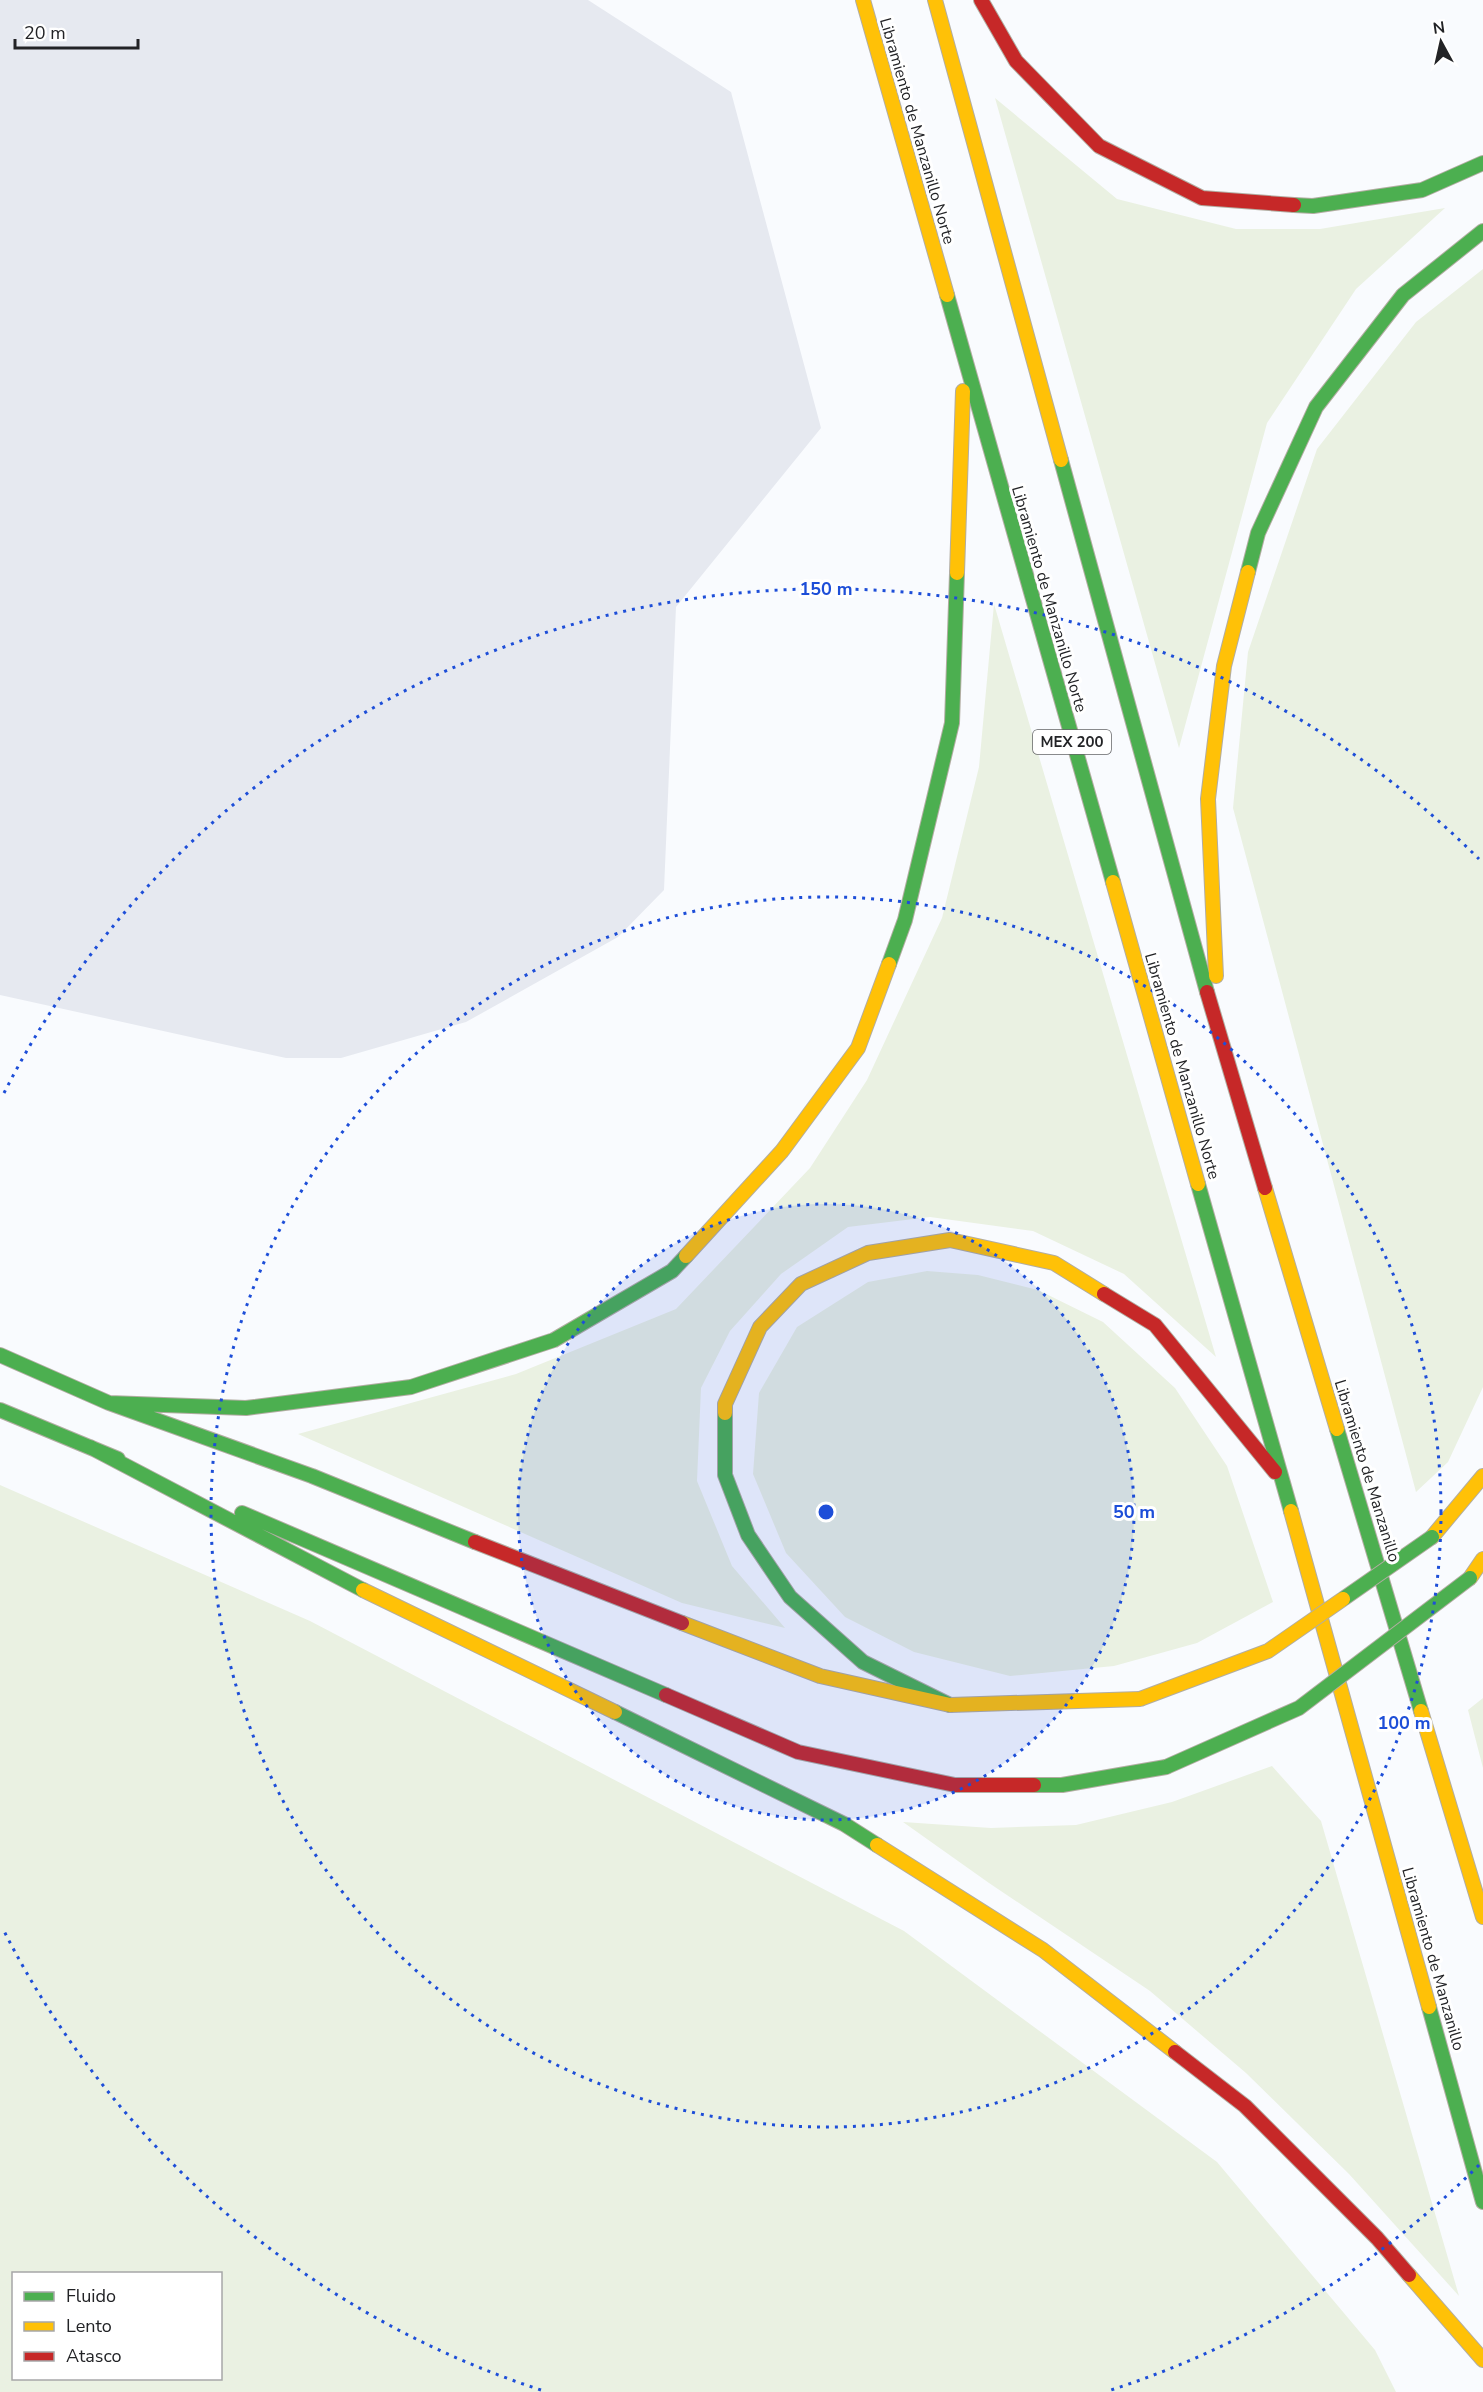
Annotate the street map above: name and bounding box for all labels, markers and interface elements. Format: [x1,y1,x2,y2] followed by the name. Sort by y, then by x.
[15,12,138,50] scale bar
[1411,12,1471,72] north arrow
[874,15,960,247] street label: Libramiento de Manzanillo Norte
[1432,16,1447,40] text: N
[24,21,66,45] text: 20 m
[1006,483,1092,715] street label: Libramiento de Manzanillo Norte
[799,577,853,601] text: 150 m
[1033,730,1111,754] road number: MEX 200
[1139,950,1225,1182] street label: Libramiento de Manzanillo Norte
[1329,1377,1405,1565] street label: Libramiento de Manzanillo
[1113,1500,1155,1524] text: 50 m
[816,1502,836,1522] centre of rings
[1377,1711,1431,1735] text: 100 m
[1396,1865,1470,2053] street label: Libramiento de Manzanillo
[12,2272,222,2380] legend
[66,2284,116,2308] text: Fluido
[66,2314,112,2338] text: Lento
[66,2344,122,2368] text: Atasco

